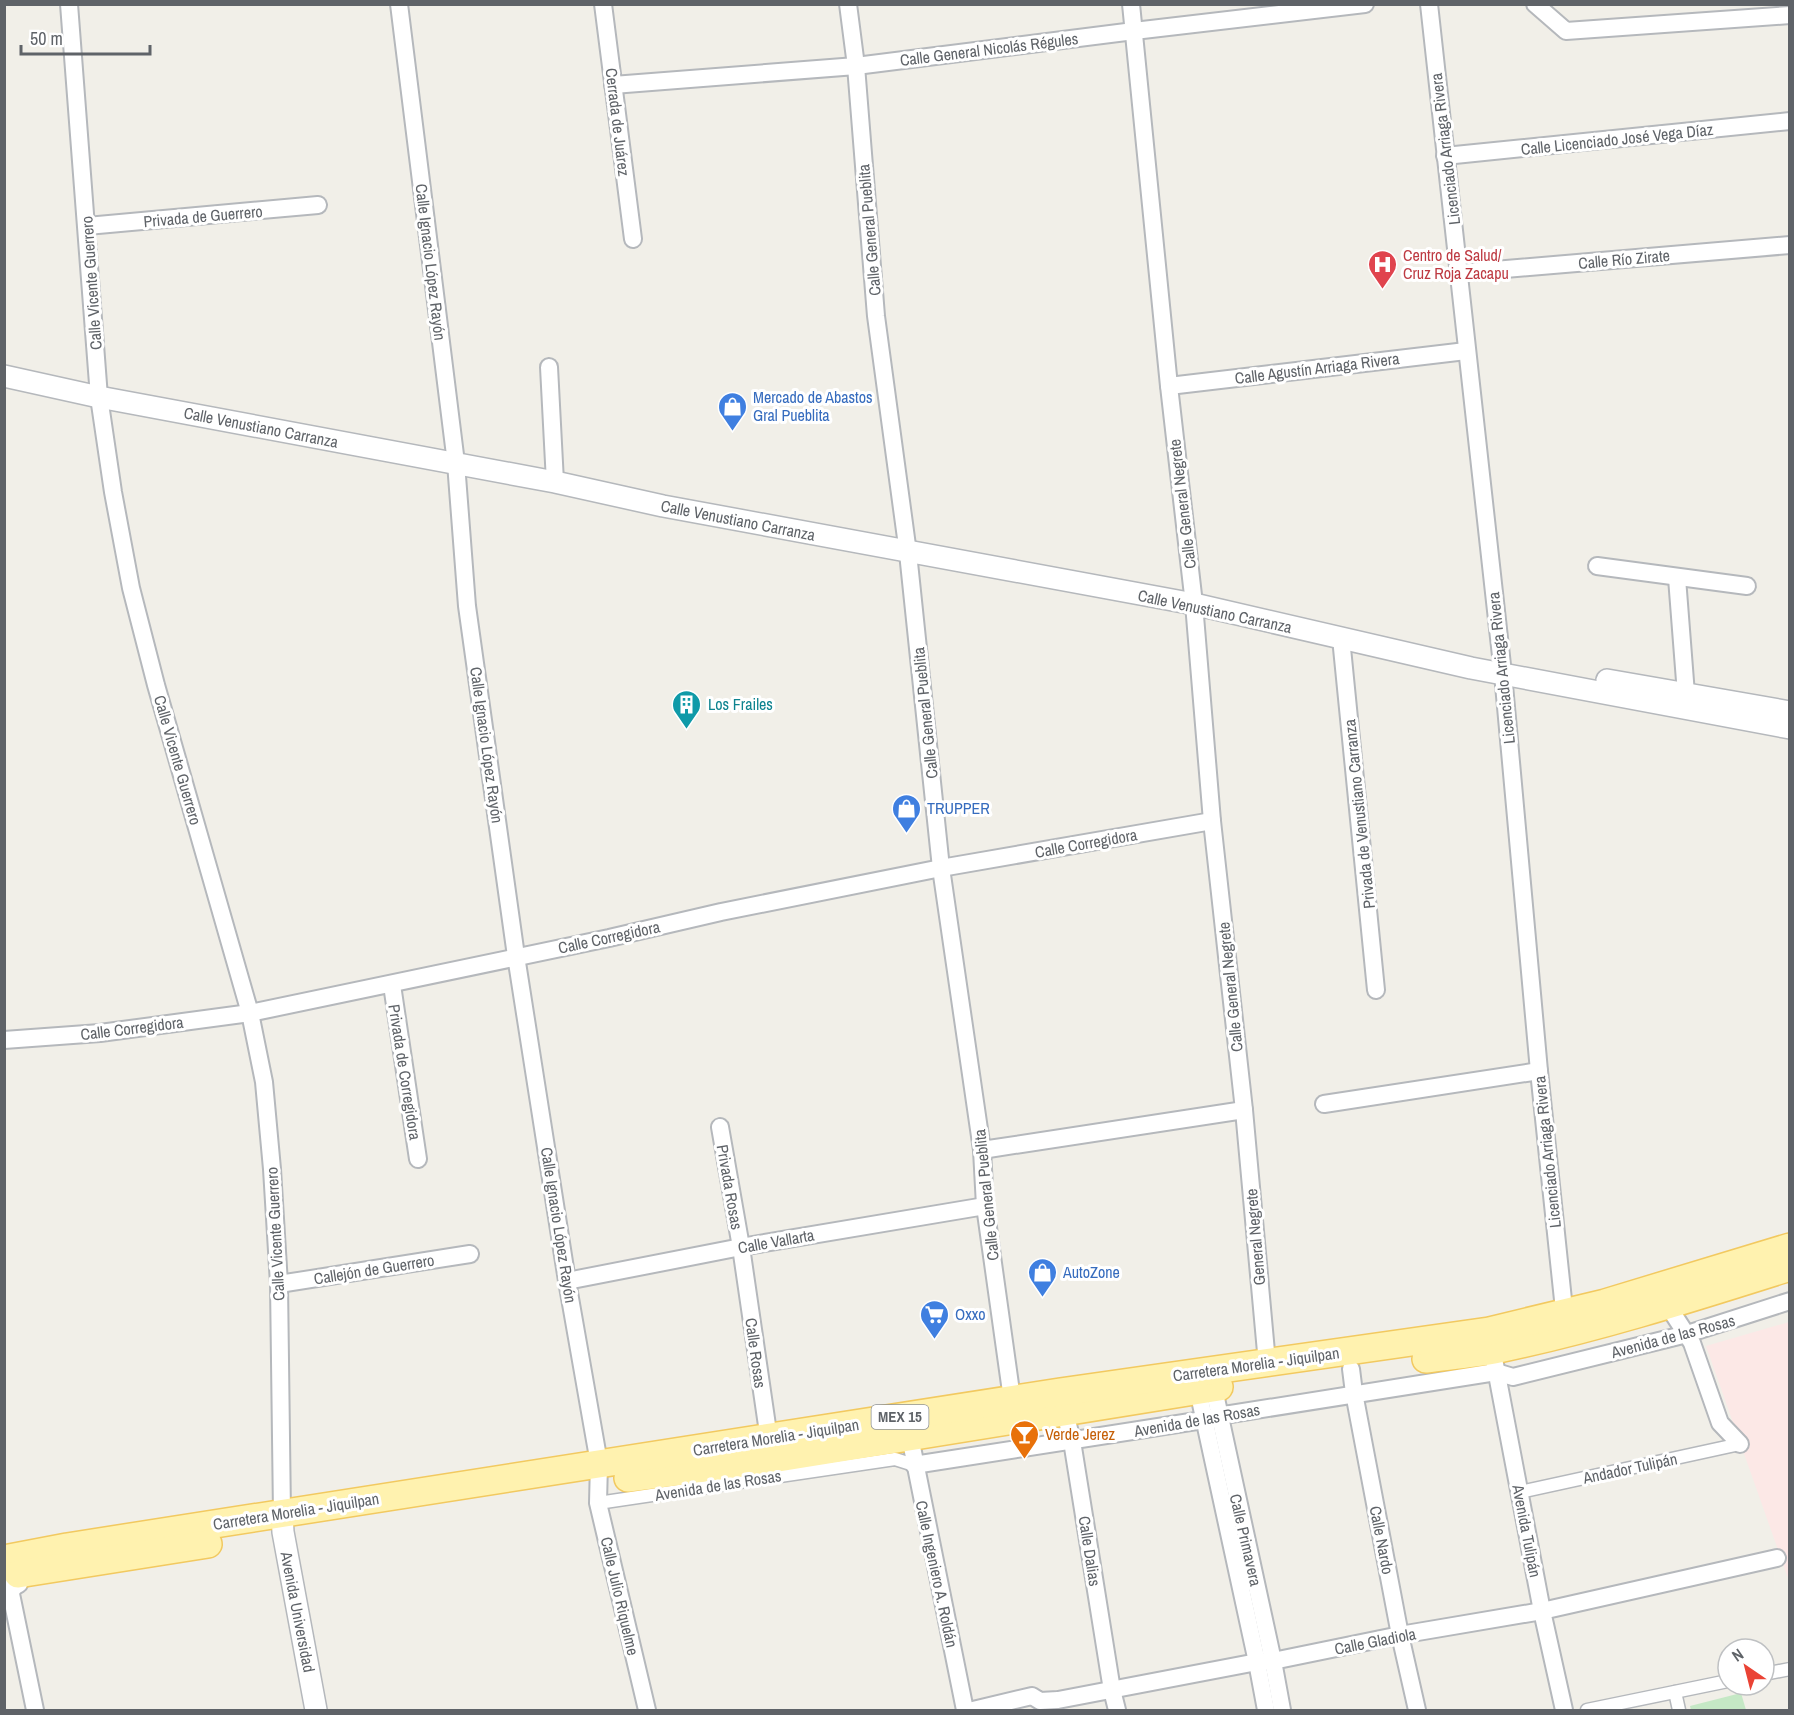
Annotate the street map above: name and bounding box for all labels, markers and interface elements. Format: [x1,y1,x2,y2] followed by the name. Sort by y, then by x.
[21,18,150,56] scale bar
[30,26,63,51] text: 50 m
[899,27,1079,71] street label: Calle General Nicolás Régules
[600,67,636,178] street label: Cerrada de Juárez
[1425,71,1465,226] street label: Licenciado Arriaga Rivera
[1520,118,1715,160] street label: Calle Licenciado José Vega Díaz
[852,163,886,297] street label: Calle General Pueblita
[410,182,452,342] street label: Calle Ignacio López Rayón
[142,200,264,232] street label: Privada de Guerrero
[75,215,107,351] street label: Calle Vicente Guerrero
[1403,244,1509,284] place label: Centro de Salud/ Cruz Roja Zacapu
[1577,244,1671,274] street label: Calle Río Zirate
[1366,248,1398,290] hospital icon: Centro de Salud/ Cruz Roja Zacapu
[1233,347,1401,389] street label: Calle Agustín Arriaga Rivera
[753,386,873,426] place label: Mercado de Abastos Gral Pueblita
[716,390,748,432] shop icon: Mercado de Abastos Gral Pueblita
[182,401,341,453] street label: Calle Venustiano Carranza
[1163,438,1201,570] street label: Calle General Negrete
[659,494,818,546] street label: Calle Venustiano Carranza
[1136,584,1295,638] street label: Calle Venustiano Carranza
[1482,590,1520,745] street label: Licenciado Arriaga Rivera
[907,646,943,780] street label: Calle General Pueblita
[465,665,509,825] street label: Calle Ignacio López Rayón
[671,688,703,730] building icon: Los Frailes
[149,693,207,827] street label: Calle Vicente Guerrero
[708,693,773,715] place label: Los Frailes
[1338,717,1380,910] street label: Privada de Venustiano Carranza
[890,792,922,834] shop icon: TRUPPER
[927,797,990,819] place label: TRUPPER
[1033,823,1140,863] street label: Calle Corregidora
[556,915,663,959] street label: Calle Corregidora
[1212,921,1248,1053] street label: Calle General Negrete
[383,1003,427,1142] street label: Privada de Corregidora
[79,1011,185,1045] street label: Calle Corregidora
[1528,1074,1566,1229] street label: Licenciado Arriaga Rivera
[968,1128,1004,1262] street label: Calle General Pueblita
[712,1143,748,1231] street label: Privada Rosas
[536,1145,582,1305] street label: Calle Ignacio López Rayón
[261,1167,289,1301] street label: Calle Vicente Guerrero
[1240,1188,1270,1286] street label: General Negrete
[736,1223,817,1259] street label: Calle Vallarta
[312,1249,436,1289] street label: Callejón de Guerrero
[1026,1256,1058,1298] shop icon: AutoZone
[1062,1261,1120,1283] place label: AutoZone
[918,1298,950,1340] supermarket icon: Oxxo
[955,1303,986,1325] place label: Oxxo
[1608,1309,1737,1363] street label: Avenida de las Rosas
[740,1316,772,1390] street label: Calle Rosas
[1171,1341,1341,1387] street label: Carretera Morelia - Jiquilpan
[1131,1398,1262,1442] street label: Avenida de las Rosas
[872,1405,928,1429] road number: MEX 15
[691,1413,861,1461] street label: Carretera Morelia - Jiquilpan
[1008,1418,1040,1460] bar icon: Verde Jerez
[1045,1423,1115,1445] place label: Verde Jerez
[1580,1447,1679,1489] street label: Andador Tulipán
[652,1464,783,1506] street label: Avenida de las Rosas
[1507,1482,1547,1579] street label: Avenida Tulipán
[211,1487,381,1535] street label: Carretera Morelia - Jiquilpan
[1225,1492,1267,1589] street label: Calle Primavera
[911,1499,963,1649] street label: Calle Ingeniero A. Roldán
[1365,1504,1399,1576] street label: Calle Nardo
[1074,1514,1106,1588] street label: Calle Dalias
[596,1535,644,1657] street label: Calle Julio Riquelme
[275,1549,320,1674] street label: Avenida Universidad
[1332,1622,1418,1660] street label: Calle Gladiola
[1716,1637,1776,1697] north arrow
[1727,1643,1748,1666] text: N

